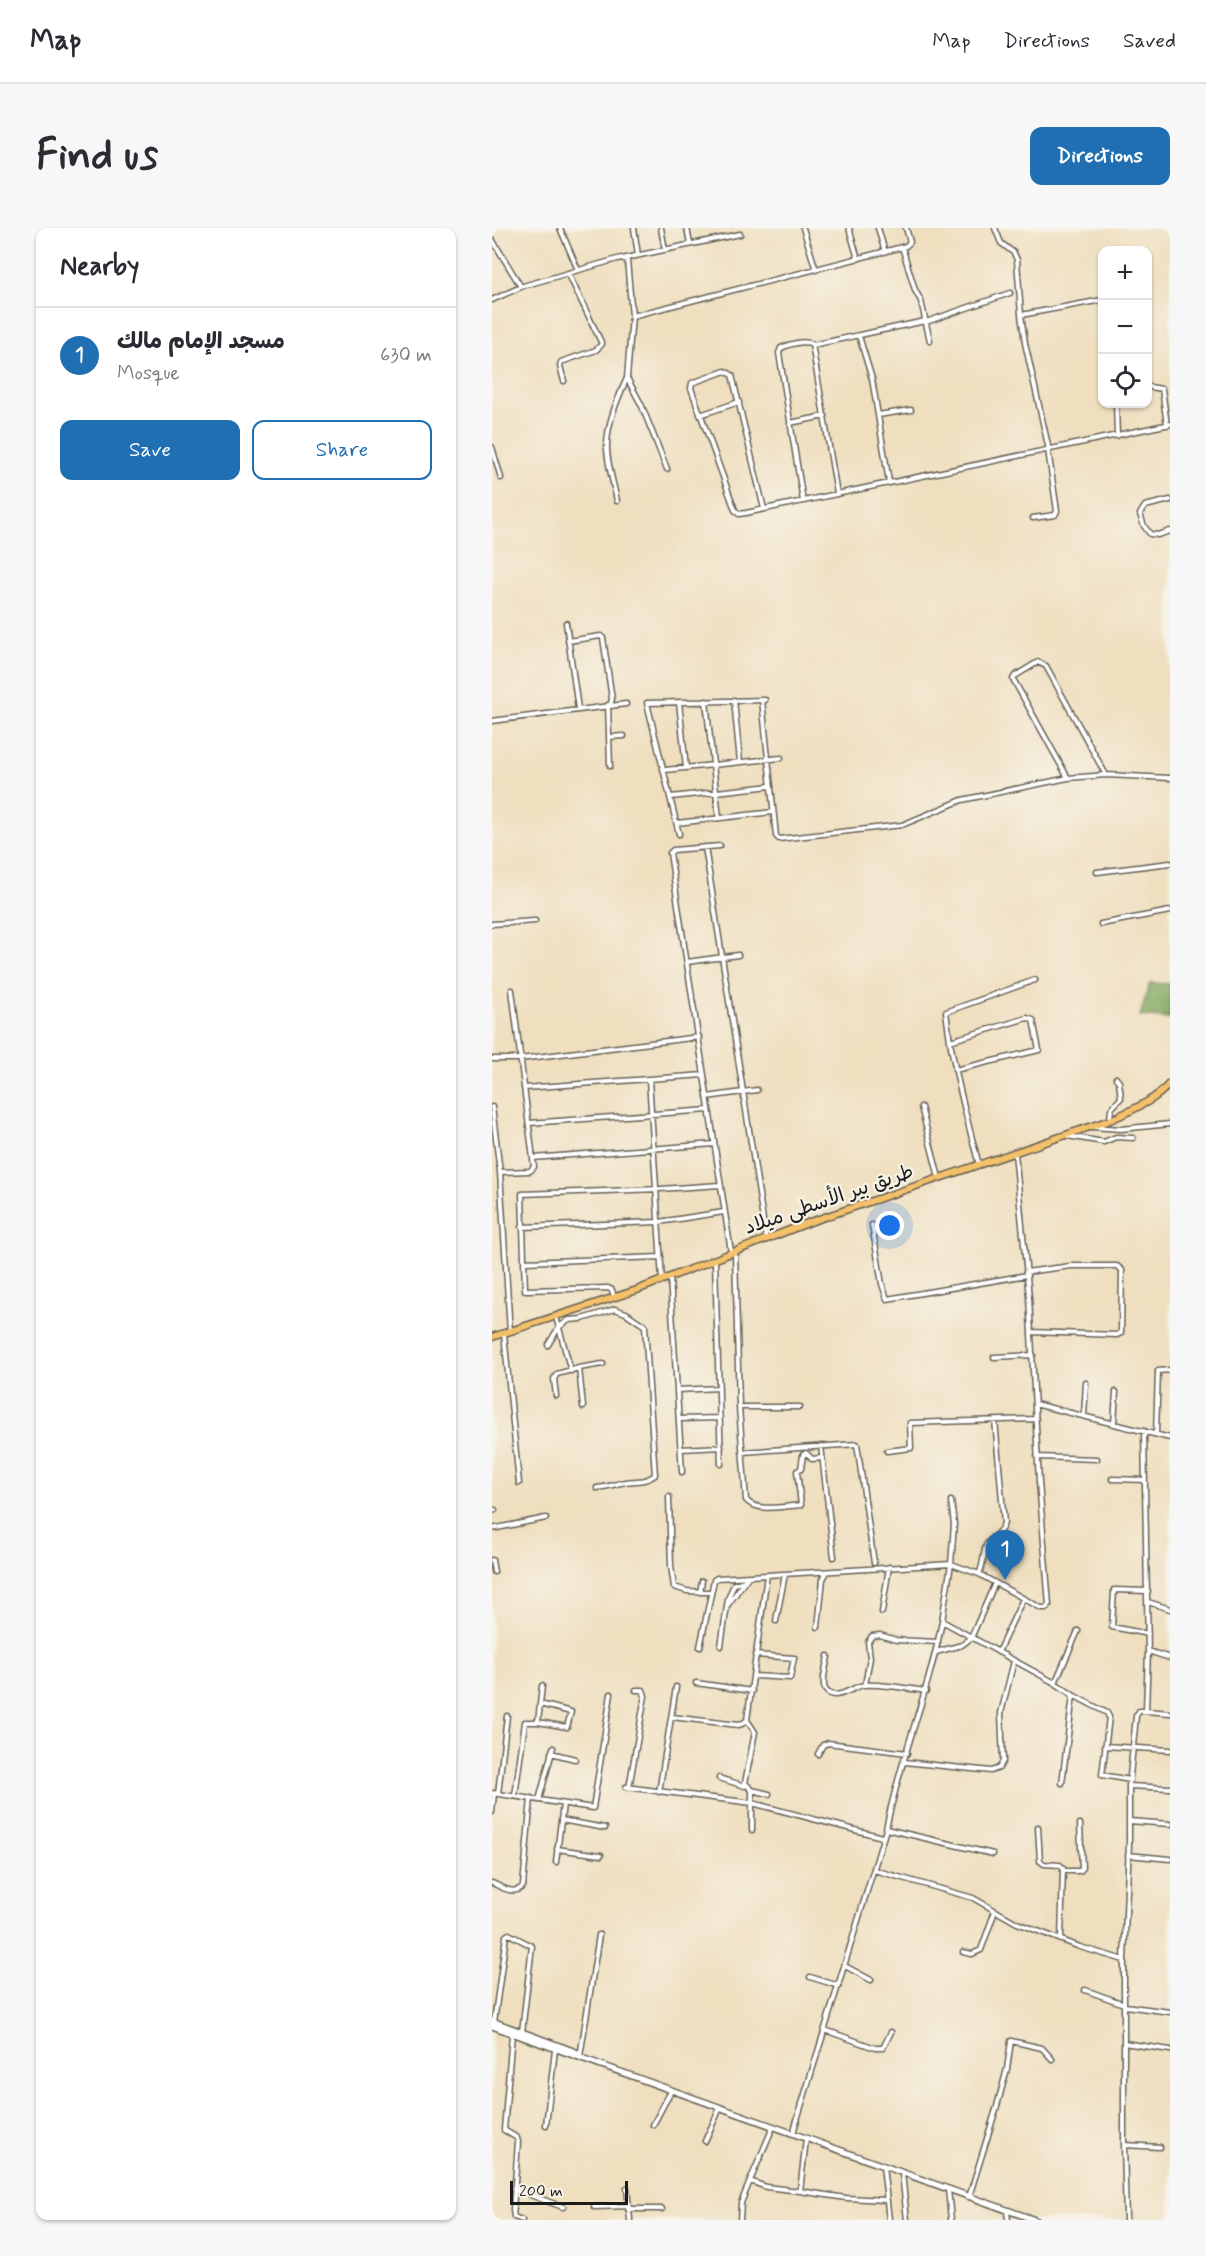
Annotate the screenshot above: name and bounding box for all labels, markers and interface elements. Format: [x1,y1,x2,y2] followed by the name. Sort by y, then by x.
[30,23,81,60] text: Map
[932,27,971,55] text: Map
[1004,27,1090,55] text: Directions
[1123,27,1176,55] text: Saved
[1030,127,1170,185] button: Directions
[36,129,158,184] text: Find us
[1098,246,1152,408] map controls
[1098,246,1152,300] button: +
[60,250,139,284] text: Nearby
[1098,300,1152,354] button: −
[117,328,285,356] text: مسجد الإمام مالك
[75,342,84,369] text: 1
[380,342,432,369] text: 630 m
[1098,354,1152,408] button: locate
[117,360,180,387] text: Mosque
[60,420,240,480] button: Save
[252,420,432,480] button: Share
[740,1157,917,1242] street label: طريق بير الأسطى ميلاد
[875,1211,904,1240] your location
[986,1530,1024,1580] pin: 1
[510,2178,628,2206] scale bar
[519,2181,563,2202] text: 200 m

